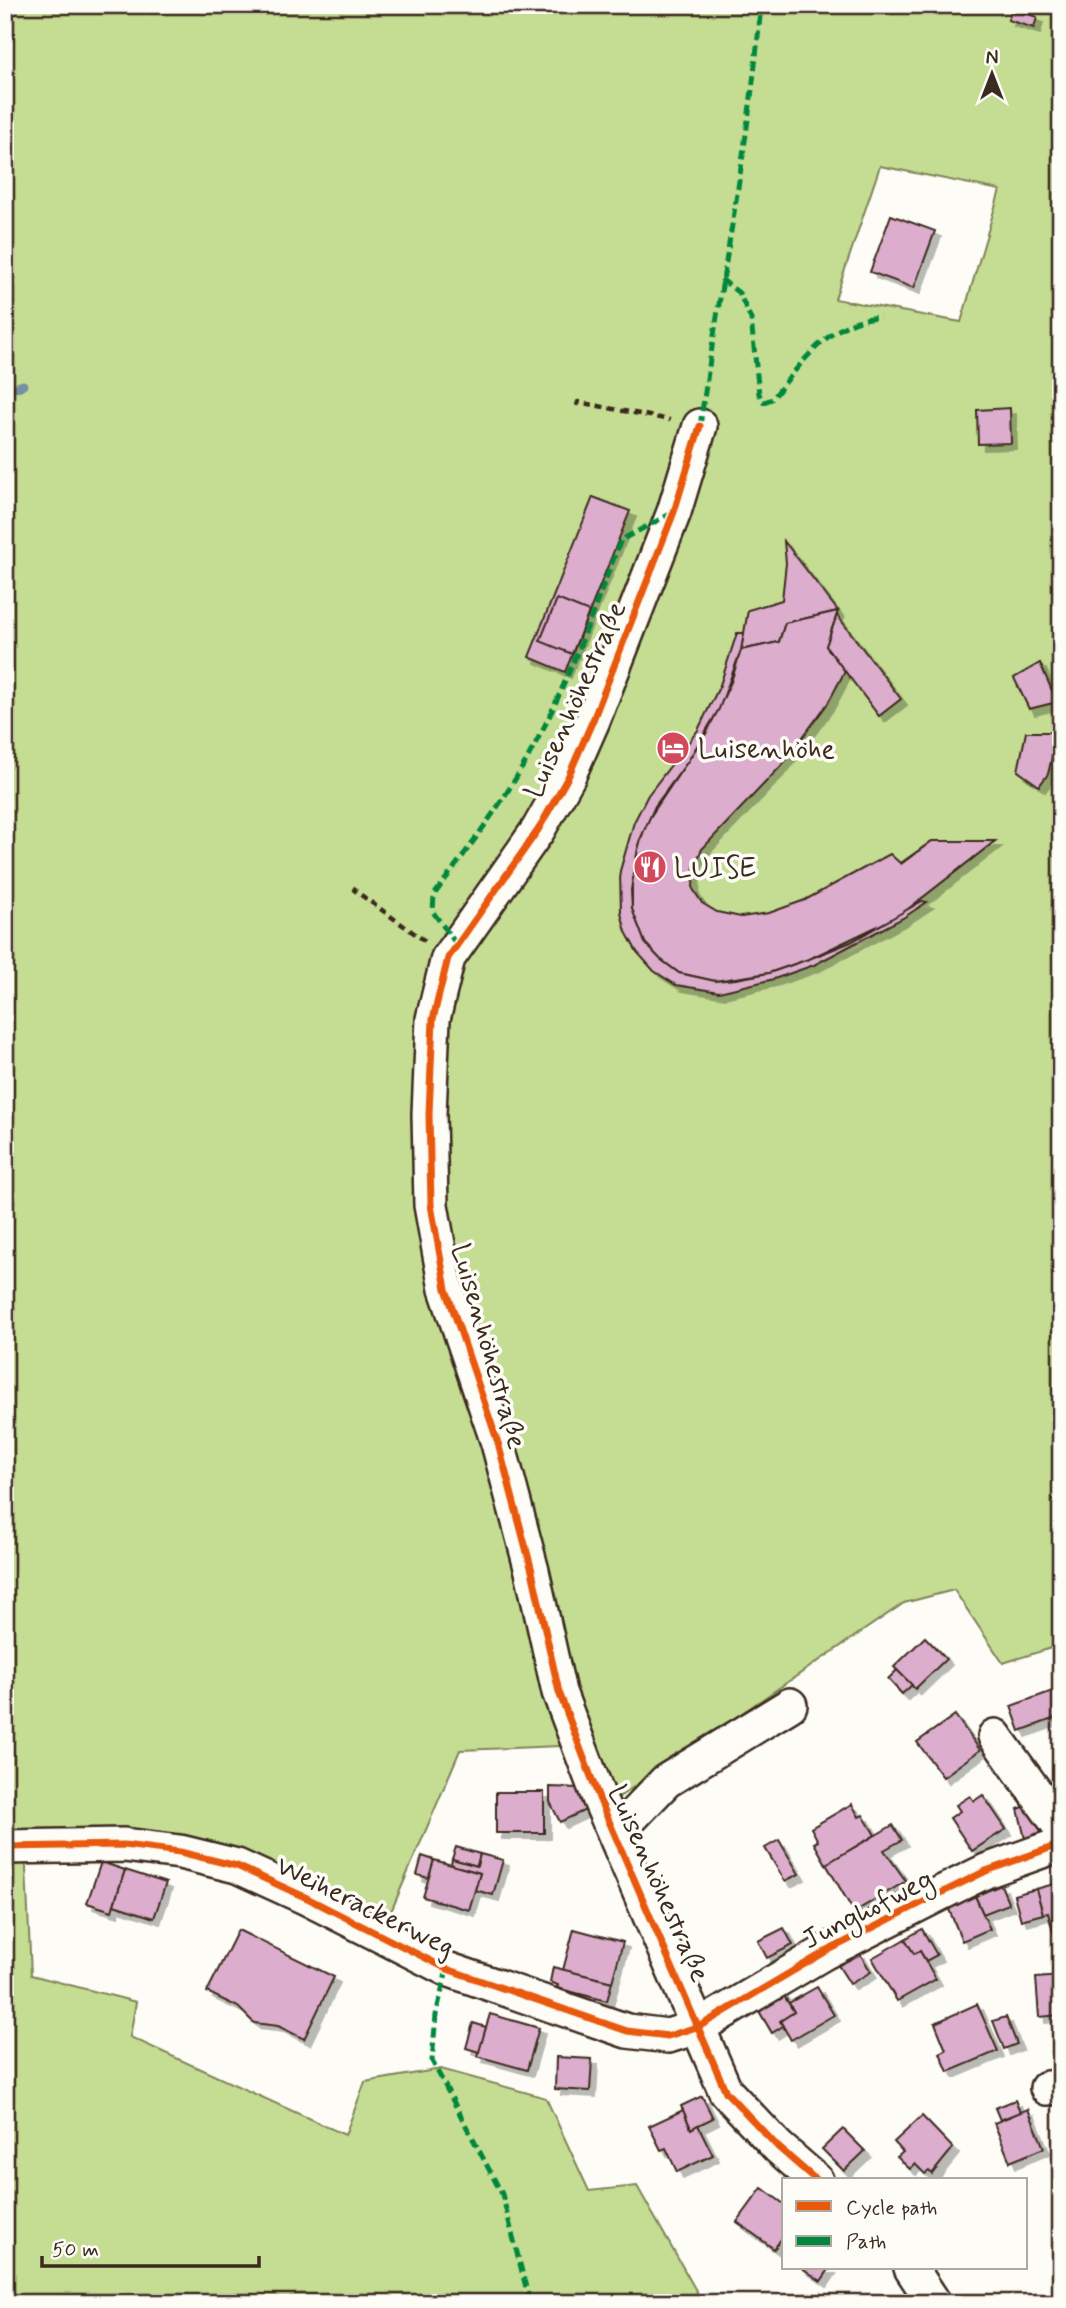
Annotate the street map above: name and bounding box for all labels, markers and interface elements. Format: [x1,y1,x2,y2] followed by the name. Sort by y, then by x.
[958,38,1028,108] north arrow
[986,46,998,71] text: N
[516,596,636,804] street label: Luisenhöhestraße
[654,729,692,767] hotel icon: Luisenhöhe
[698,732,835,769] place label: Luisenhöhe
[631,848,669,886] restaurant icon: LUISE
[674,851,756,888] place label: LUISE
[441,1240,535,1454] street label: Luisenhöhestraße
[598,1780,718,1988] street label: Luisenhöhestraße
[269,1848,460,1966] street label: Weiherackerweg
[797,1862,941,1961] street label: Junghofweg
[782,2178,1028,2270] legend
[846,2194,937,2222] text: Cycle path
[42,2224,259,2268] scale bar
[846,2228,886,2256] text: Path
[52,2236,99,2264] text: 50 m

